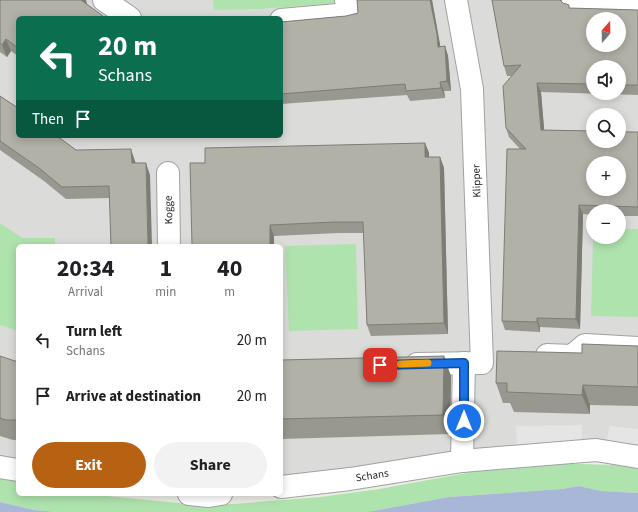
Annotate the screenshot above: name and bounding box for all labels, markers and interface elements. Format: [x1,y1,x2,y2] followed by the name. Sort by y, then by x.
[586,12,626,52] north arrow
[586,12,626,244] map controls
[98,26,157,66] text: 20 m
[32,32,84,84] icon: left
[586,60,626,100] button: sound
[98,63,152,88] text: Schans
[72,108,94,130] icon: arrive
[586,108,626,148] button: search
[32,109,64,130] text: Then
[586,156,626,196] button: +
[468,164,485,198] street label: Klipper
[161,195,176,224] street label: Kogge
[586,204,626,244] button: −
[57,251,115,286] text: 20:34
[159,251,172,286] text: 1
[217,251,242,286] text: 40
[68,283,103,301] text: Arrival
[155,283,176,301] text: min
[224,283,235,301] text: m
[66,321,122,342] text: Turn left
[32,329,54,351] icon: left
[237,330,267,351] text: 20 m
[66,342,105,360] text: Schans
[363,348,397,382] pin
[369,354,391,376] icon: arrive
[32,385,54,407] icon: arrive
[66,386,201,407] text: Arrive at destination
[237,386,267,407] text: 20 m
[443,400,485,442] position arrow
[32,442,146,488] button: Exit
[154,442,267,488] button: Share
[355,465,390,485] street label: Schans

